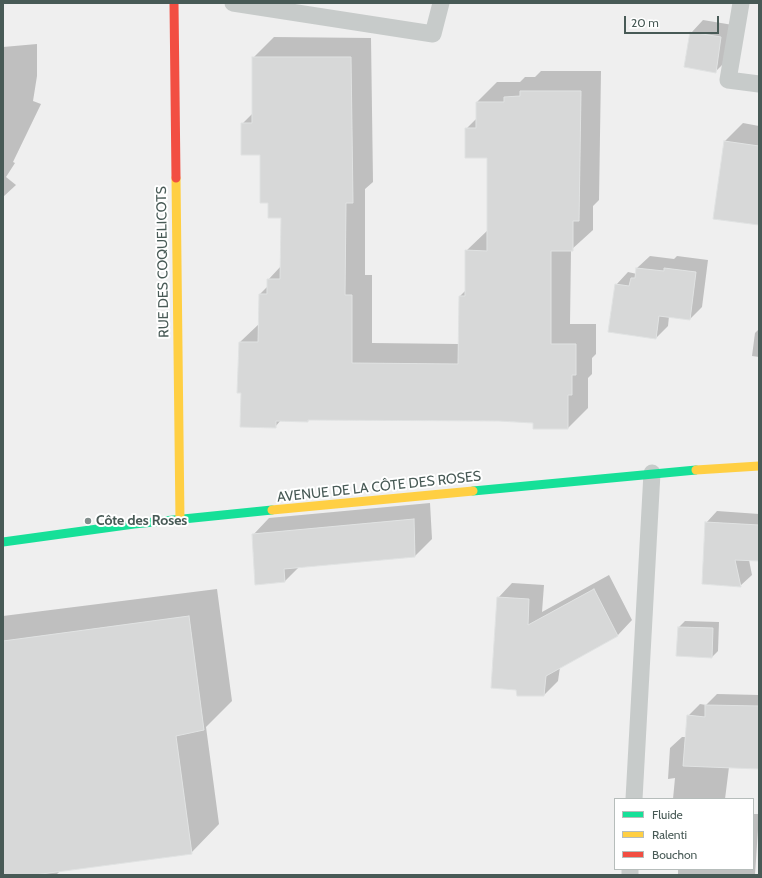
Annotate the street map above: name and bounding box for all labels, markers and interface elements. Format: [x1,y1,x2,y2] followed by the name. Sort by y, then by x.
[626,8,721,34] scale bar
[631,15,659,30] text: 20 m
[153,186,173,338] street label: RUE DES COQUELICOTS
[276,468,482,506] street label: AVENUE DE LA CÔTE DES ROSES
[96,513,187,529] place label: Côte des Roses
[83,516,93,526] marker: Côte des Roses
[614,798,754,870] legend
[652,807,683,822] text: Fluide
[652,827,687,842] text: Ralenti
[652,847,697,862] text: Bouchon

